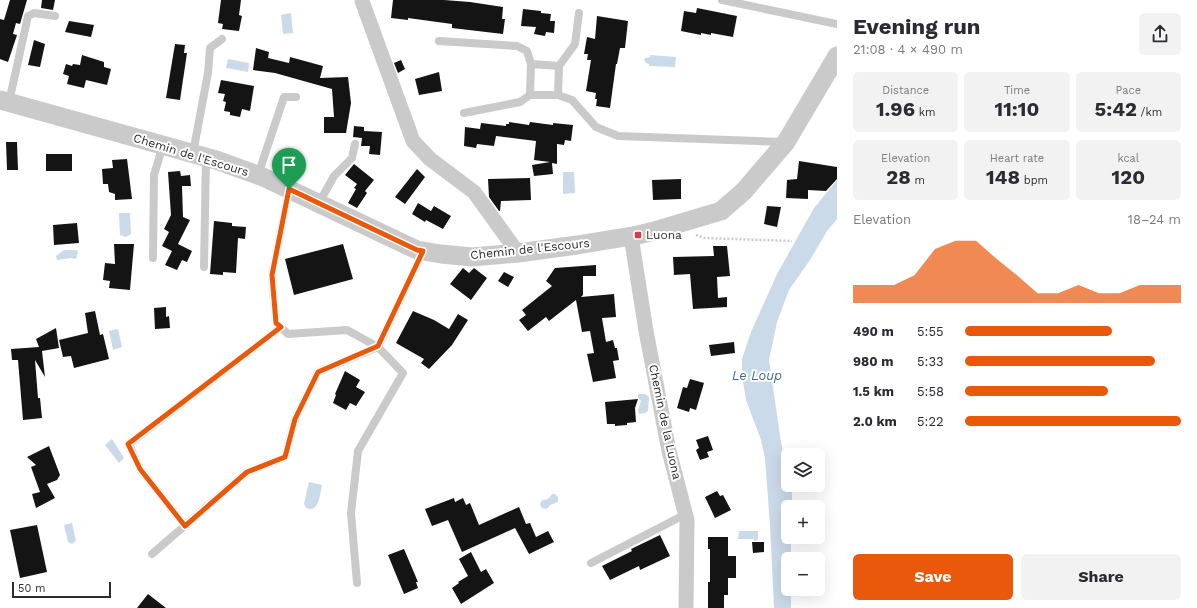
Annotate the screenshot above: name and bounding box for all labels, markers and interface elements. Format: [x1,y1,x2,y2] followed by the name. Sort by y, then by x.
[1139,13,1181,55] button: share
[853,14,981,39] text: Evening run
[853,42,963,57] text: 21:08 · 4 × 490 m
[882,84,929,97] text: Distance
[1004,84,1030,97] text: Time
[1116,84,1141,97] text: Pace
[876,97,915,121] text: 1.96
[995,97,1039,121] text: 11:10
[1095,97,1137,121] text: 5:42
[915,106,935,119] text: km
[1137,106,1162,119] text: /km
[132,131,250,179] street label: Chemin de l'Escours
[272,148,306,189] pin
[881,152,930,165] text: Elevation
[990,152,1044,165] text: Heart rate
[1117,152,1139,165] text: kcal
[278,154,300,176] icon: arrive
[886,165,911,189] text: 28
[986,165,1020,189] text: 148
[1112,165,1145,189] text: 120
[911,174,925,187] text: m
[1020,174,1048,187] text: bpm
[853,212,911,227] text: Elevation
[1128,212,1181,227] text: 18–24 m
[646,228,682,242] place label: Luona
[633,230,643,240] marker: Luona
[470,236,590,262] street label: Chemin de l'Escours
[853,324,894,339] text: 490 m
[917,324,944,339] text: 5:55
[853,354,893,369] text: 980 m
[917,354,944,369] text: 5:33
[646,363,684,481] street label: Chemin de la Luona
[732,368,782,383] water label: Le Loup
[853,384,894,399] text: 1.5 km
[917,384,944,399] text: 5:58
[853,414,897,429] text: 2.0 km
[917,414,944,429] text: 5:22
[781,448,825,596] map controls
[781,448,825,492] button: layers
[781,500,825,544] button: +
[781,552,825,596] button: −
[853,554,1013,600] button: Save
[1021,554,1181,600] button: Share
[12,580,111,599] scale bar
[18,582,45,595] text: 50 m

